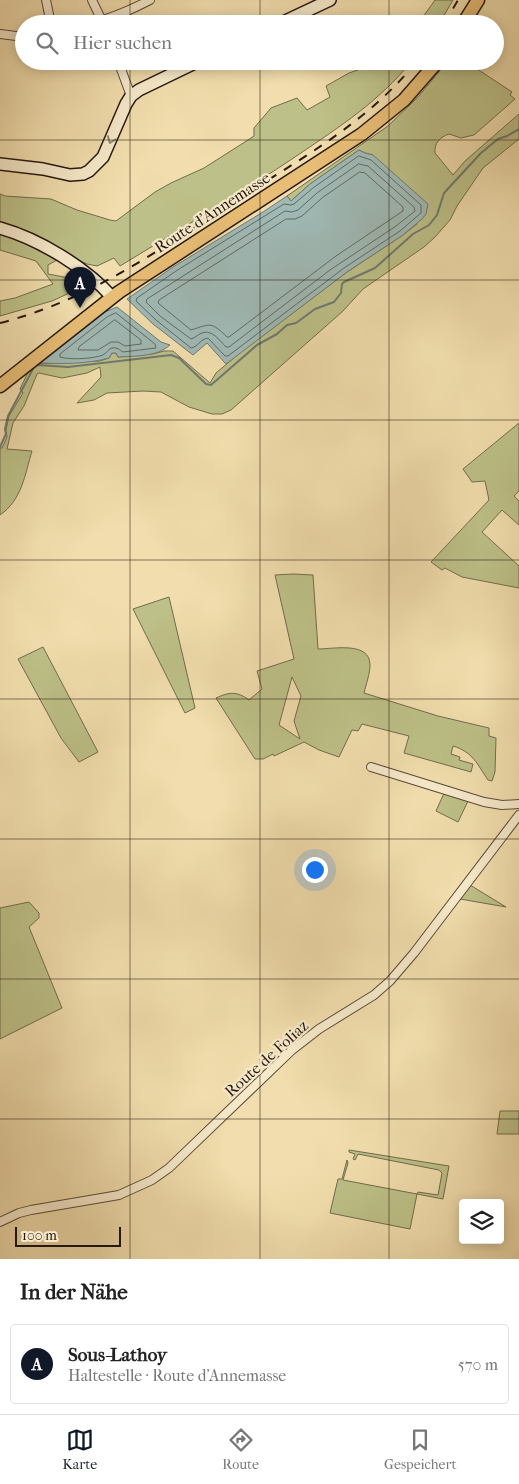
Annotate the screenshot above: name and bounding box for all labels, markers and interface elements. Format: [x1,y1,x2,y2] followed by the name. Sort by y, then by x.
[15,15,504,70] search box
[33,29,61,57] icon: search
[73,32,172,54] text: Hier suchen
[107,135,117,144] one-way arrow
[151,168,274,257] street label: Route d'Annemasse
[64,267,96,308] pin: A
[302,857,328,883] your location
[221,1016,312,1101] street label: Route de Foliaz
[459,1199,504,1244] map controls
[459,1199,504,1244] button: layers
[15,1224,121,1247] scale bar
[22,1227,57,1244] text: 100 m
[20,1280,128,1304] text: In der Nähe
[68,1344,167,1366] text: Sous-Lathoy
[32,1355,42,1374] text: A
[458,1355,498,1374] text: 570 m
[68,1366,286,1385] text: Haltestelle · Route d'Annemasse
[63,1426,97,1473] tab: Karte
[222,1426,259,1473] tab: Route
[384,1426,456,1473] tab: Gespeichert

